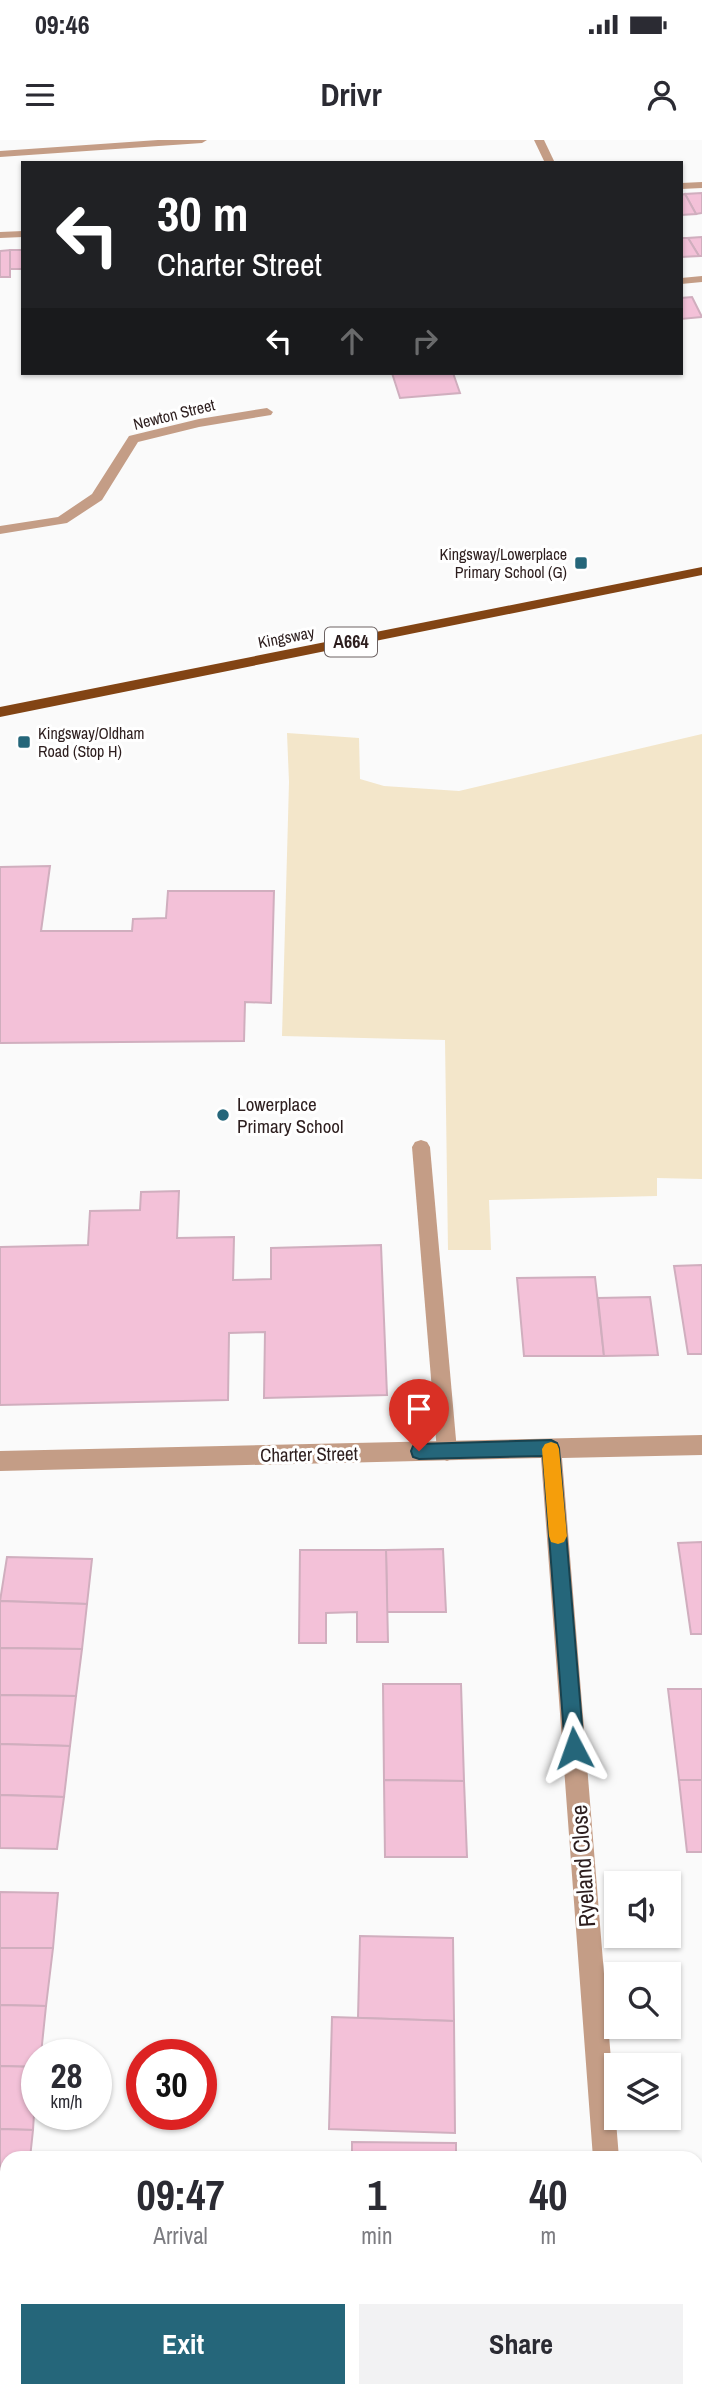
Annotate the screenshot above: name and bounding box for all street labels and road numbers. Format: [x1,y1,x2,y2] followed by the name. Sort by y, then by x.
[131,393,217,435] street label: Newton Street
[256,621,316,653] street label: Kingsway
[325,628,377,656] road number: A664
[260,1440,359,1468] street label: Charter Street
[563,1804,602,1928] street label: Ryeland Close

